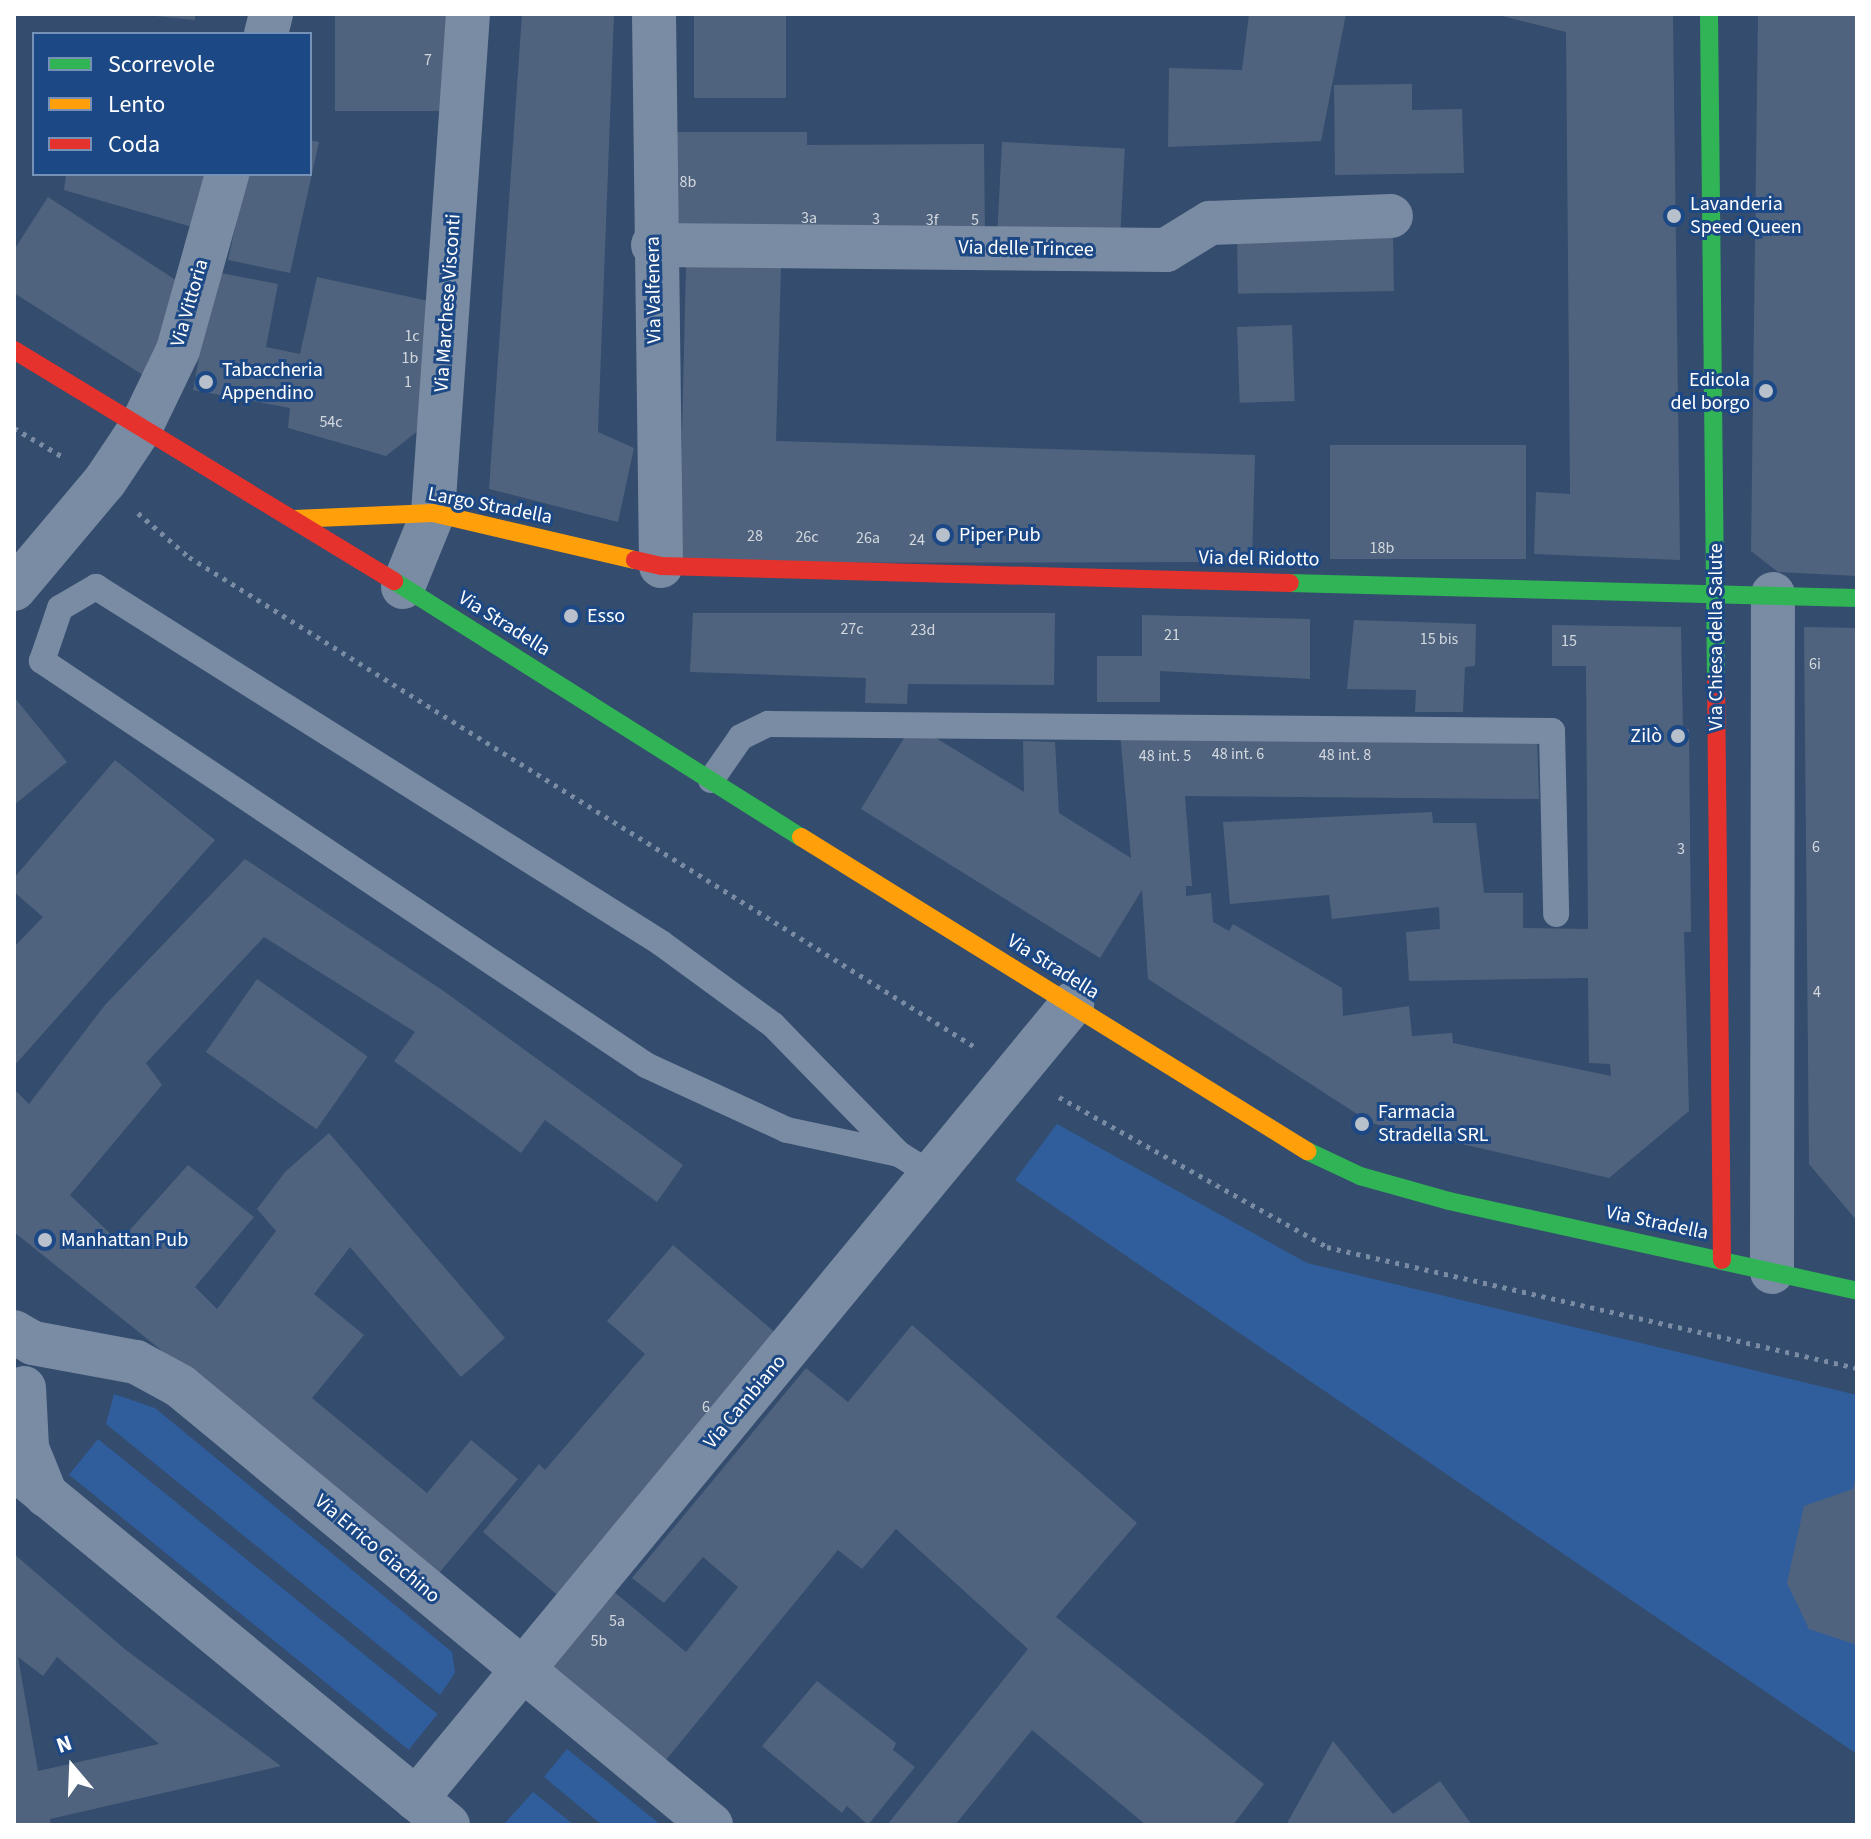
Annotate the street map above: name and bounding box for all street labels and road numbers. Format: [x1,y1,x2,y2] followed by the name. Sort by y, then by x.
[430,213,466,393] street label: Via Marchese Visconti
[641,236,667,344] street label: Via Valfenera
[958,236,1094,262] street label: Via delle Trincee
[166,256,214,350] street label: Via Vittoria
[426,482,554,530] street label: Largo Stradella
[1704,543,1728,731] street label: Via Chiesa della Salute
[1198,546,1320,572] street label: Via del Ridotto
[453,586,555,662] street label: Via Stradella
[1002,929,1104,1005] street label: Via Stradella
[1604,1200,1710,1246] street label: Via Stradella
[699,1350,791,1454] street label: Via Cambiano
[309,1490,445,1608] street label: Via Errico Giachino

